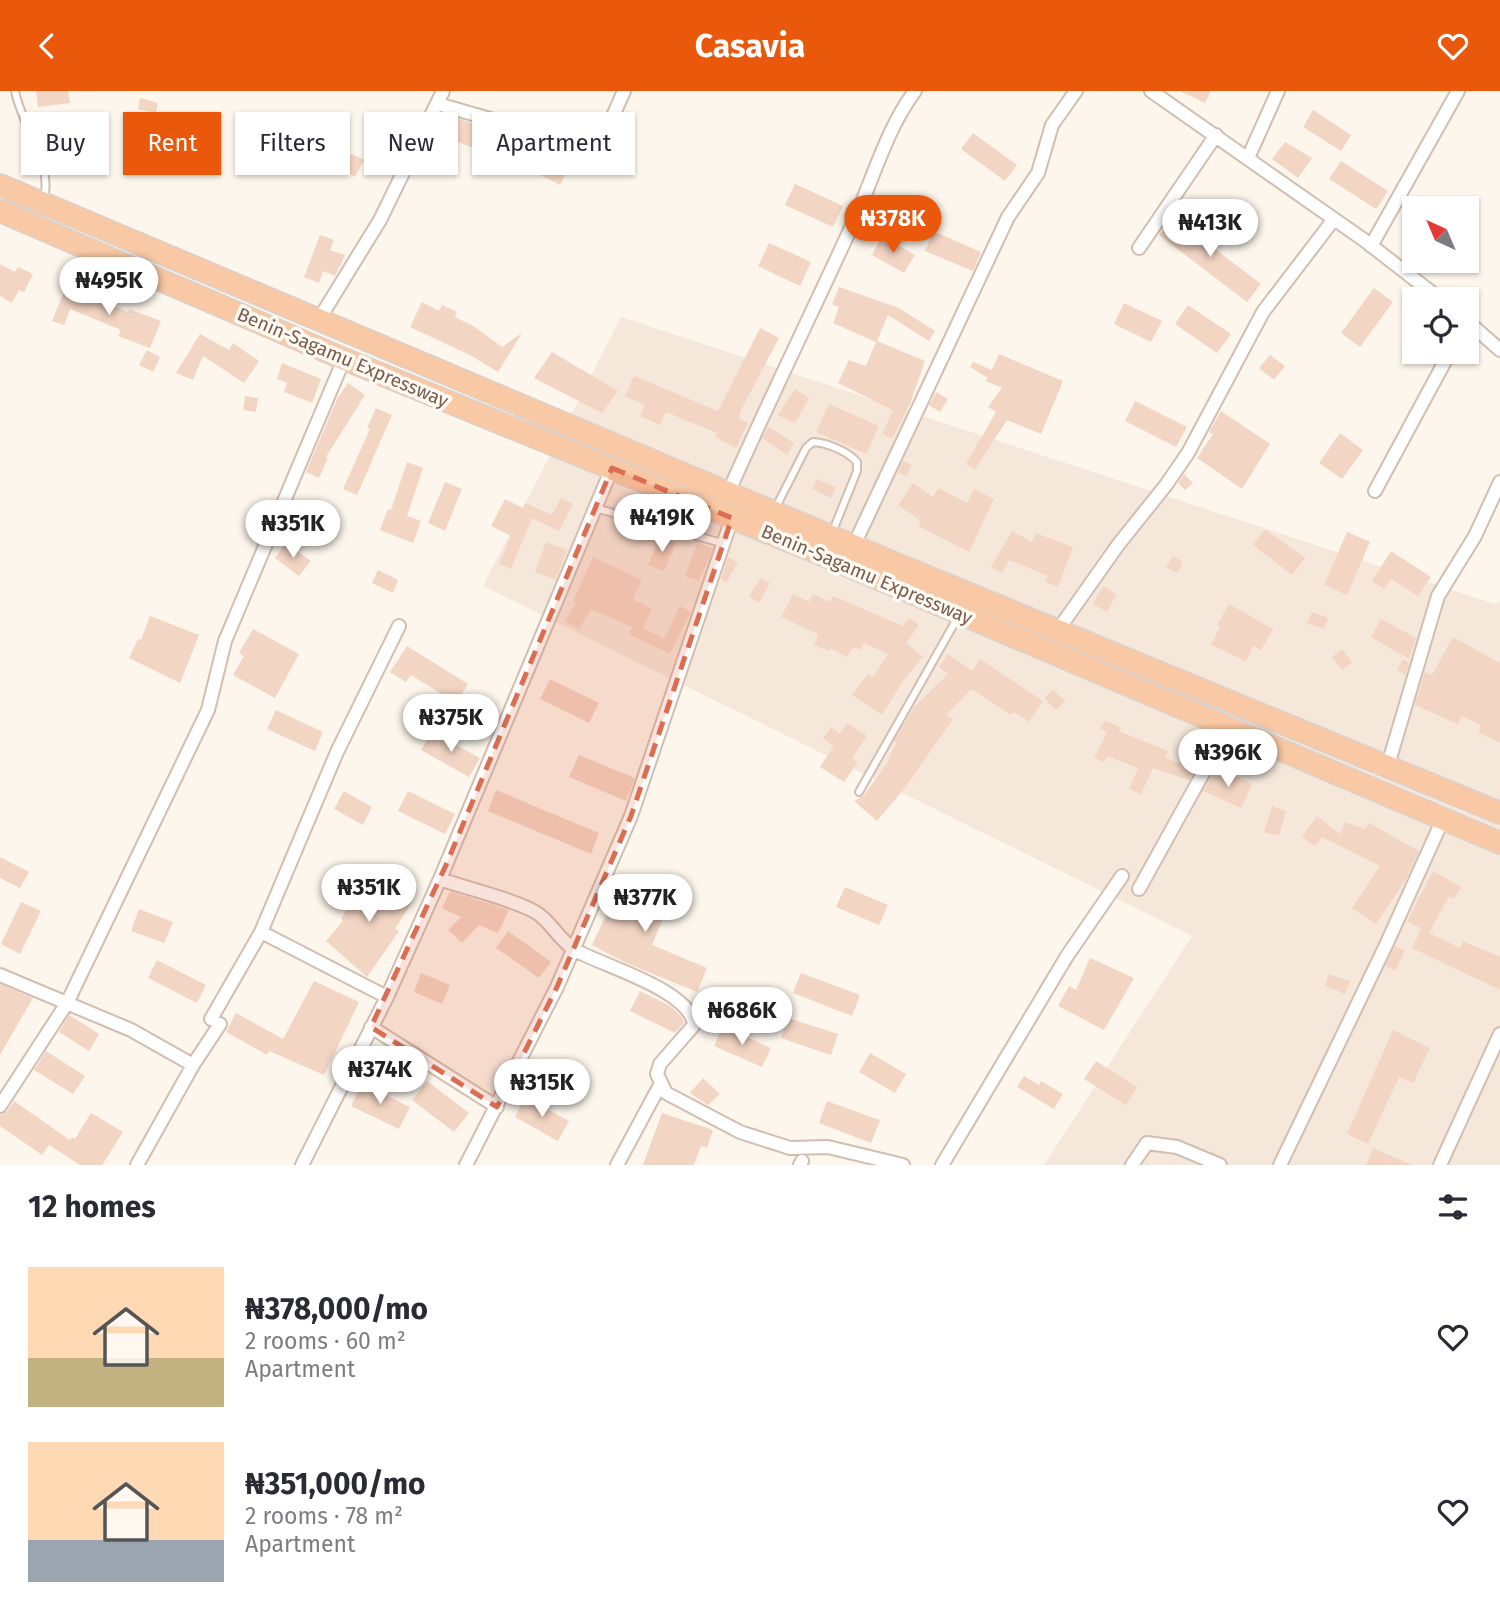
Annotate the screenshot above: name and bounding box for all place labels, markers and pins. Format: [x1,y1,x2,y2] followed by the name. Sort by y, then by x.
[844,195,942,255] pin: ₦378K
[1161,199,1259,259] pin: ₦413K
[60,257,158,317] pin: ₦495K
[613,495,711,554] pin: ₦419K
[244,501,342,560] pin: ₦351K
[402,695,500,754] pin: ₦375K
[1179,729,1277,789] pin: ₦396K
[320,865,418,924] pin: ₦351K
[596,875,694,934] pin: ₦377K
[693,988,791,1047] pin: ₦686K
[331,1047,429,1106] pin: ₦374K
[493,1059,591,1119] pin: ₦315K

